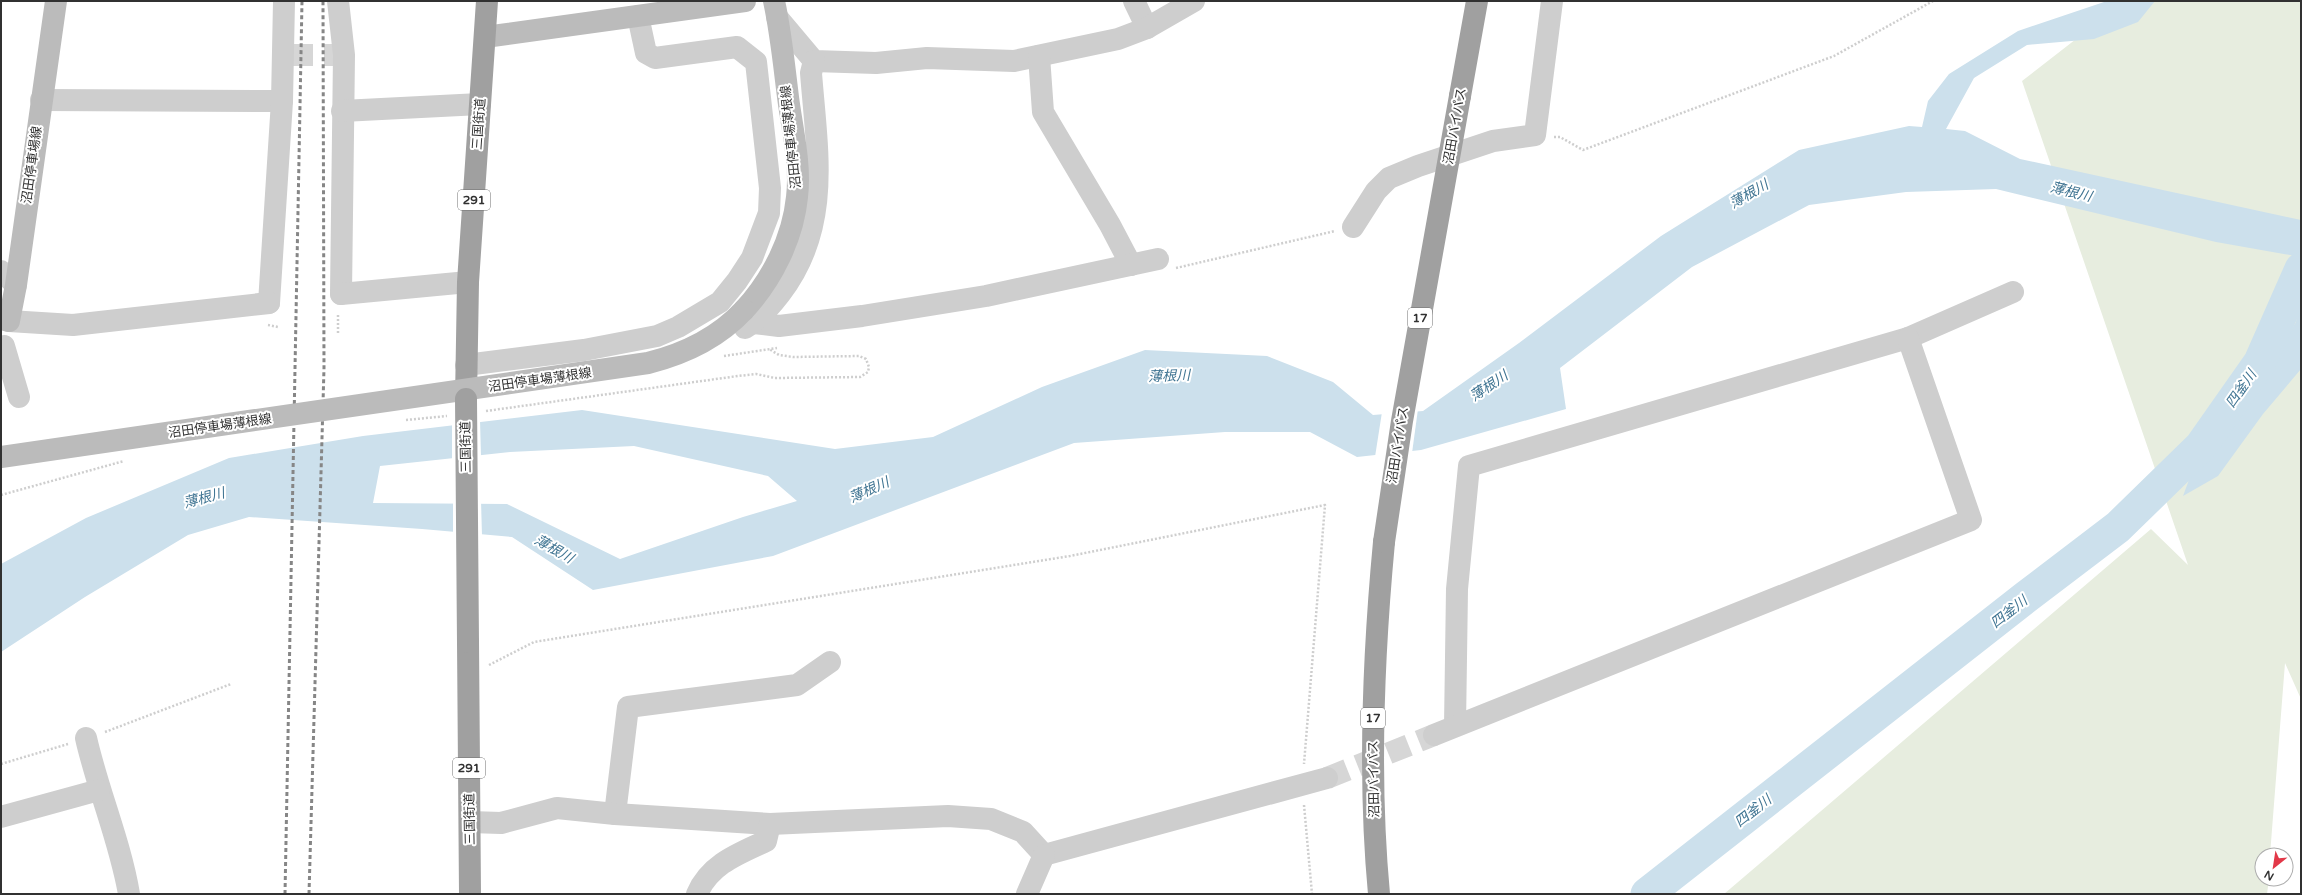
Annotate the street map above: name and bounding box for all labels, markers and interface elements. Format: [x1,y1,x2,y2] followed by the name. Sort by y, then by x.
[778,84,804,190] street label: 沼田停車場薄根線
[1440,86,1470,166] street label: 沼田バイパス
[469,97,489,151] street label: 三国街道
[19,125,45,205] street label: 沼田停車場線
[1727,175,1773,212] water label: 薄根川
[2049,179,2095,206] water label: 薄根川
[458,190,490,210] road number: 291
[1408,308,1432,328] road number: 17
[487,365,593,395] street label: 沼田停車場薄根線
[2222,365,2261,411] water label: 四釜川
[1467,366,1513,405] water label: 薄根川
[1148,367,1192,385] water label: 薄根川
[1384,405,1412,485] street label: 沼田バイパス
[167,411,273,441] street label: 沼田停車場薄根線
[458,421,474,473] street label: 三国街道
[846,473,893,506] water label: 薄根川
[182,484,228,512] water label: 薄根川
[532,531,578,568] water label: 薄根川
[1987,591,2032,632] water label: 四釜川
[1361,708,1385,728] road number: 17
[1365,740,1383,818] street label: 沼田バイパス
[453,758,485,778] road number: 291
[1731,790,1776,831] water label: 四釜川
[462,793,478,845] street label: 三国街道
[2254,847,2294,887] north arrow
[2262,867,2276,883] text: N

